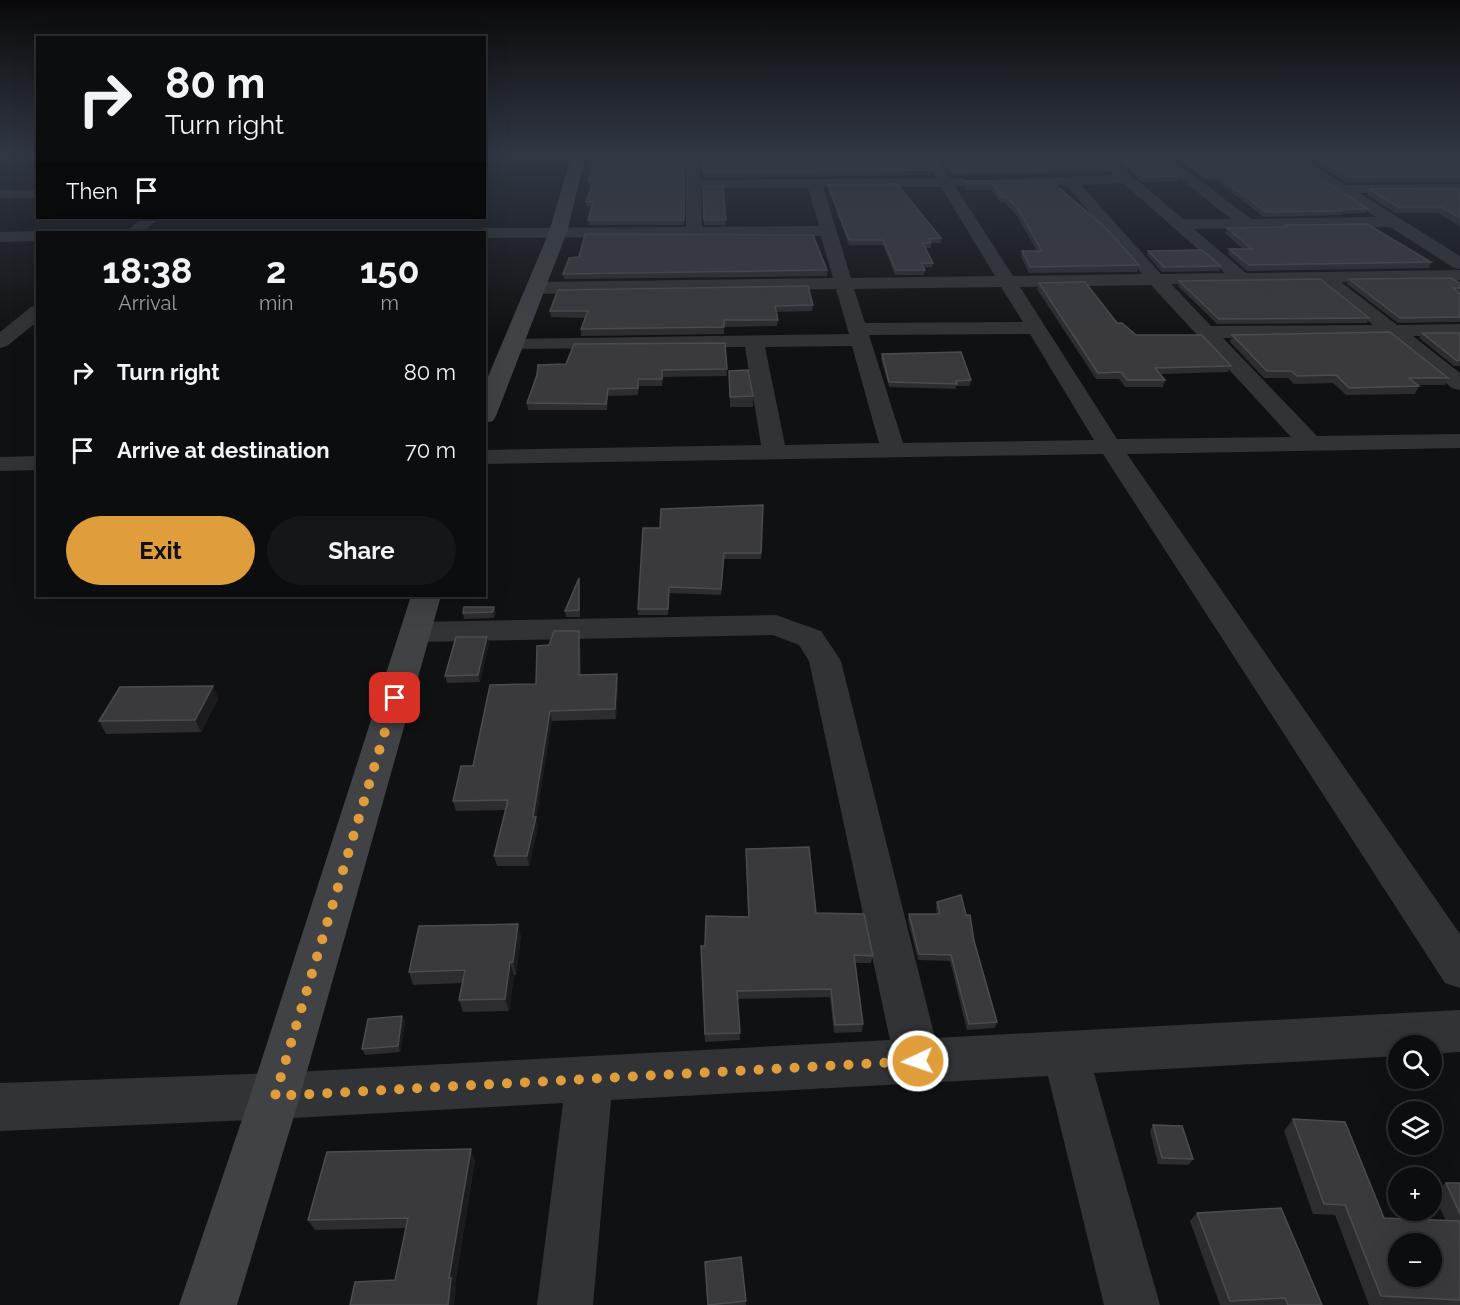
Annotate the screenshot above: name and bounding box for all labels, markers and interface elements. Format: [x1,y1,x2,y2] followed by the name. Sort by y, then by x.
[165,59,265,108] text: 80 m
[66,60,144,138] icon: right
[165,109,284,140] text: Turn right
[130,174,163,207] icon: arrive
[66,178,118,204] text: Then
[102,249,193,291] text: 18:38
[266,249,286,291] text: 2
[360,249,420,291] text: 150
[118,291,177,315] text: Arrival
[259,291,293,315] text: min
[380,291,399,315] text: m
[66,356,99,389] icon: right
[117,359,220,385] text: Turn right
[404,359,456,385] text: 80 m
[66,434,99,467] icon: arrive
[117,437,330,463] text: Arrive at destination
[405,437,456,463] text: 70 m
[66,516,255,585] button: Exit
[267,516,456,585] button: Share
[369,672,420,723] pin
[378,681,411,714] icon: arrive
[886,1029,950,1093] position arrow
[1388,1035,1442,1287] map controls
[1388,1035,1442,1089] button: search
[1388,1101,1442,1155] button: layers
[1388,1167,1442,1221] button: +
[1388,1233,1442,1287] button: −

